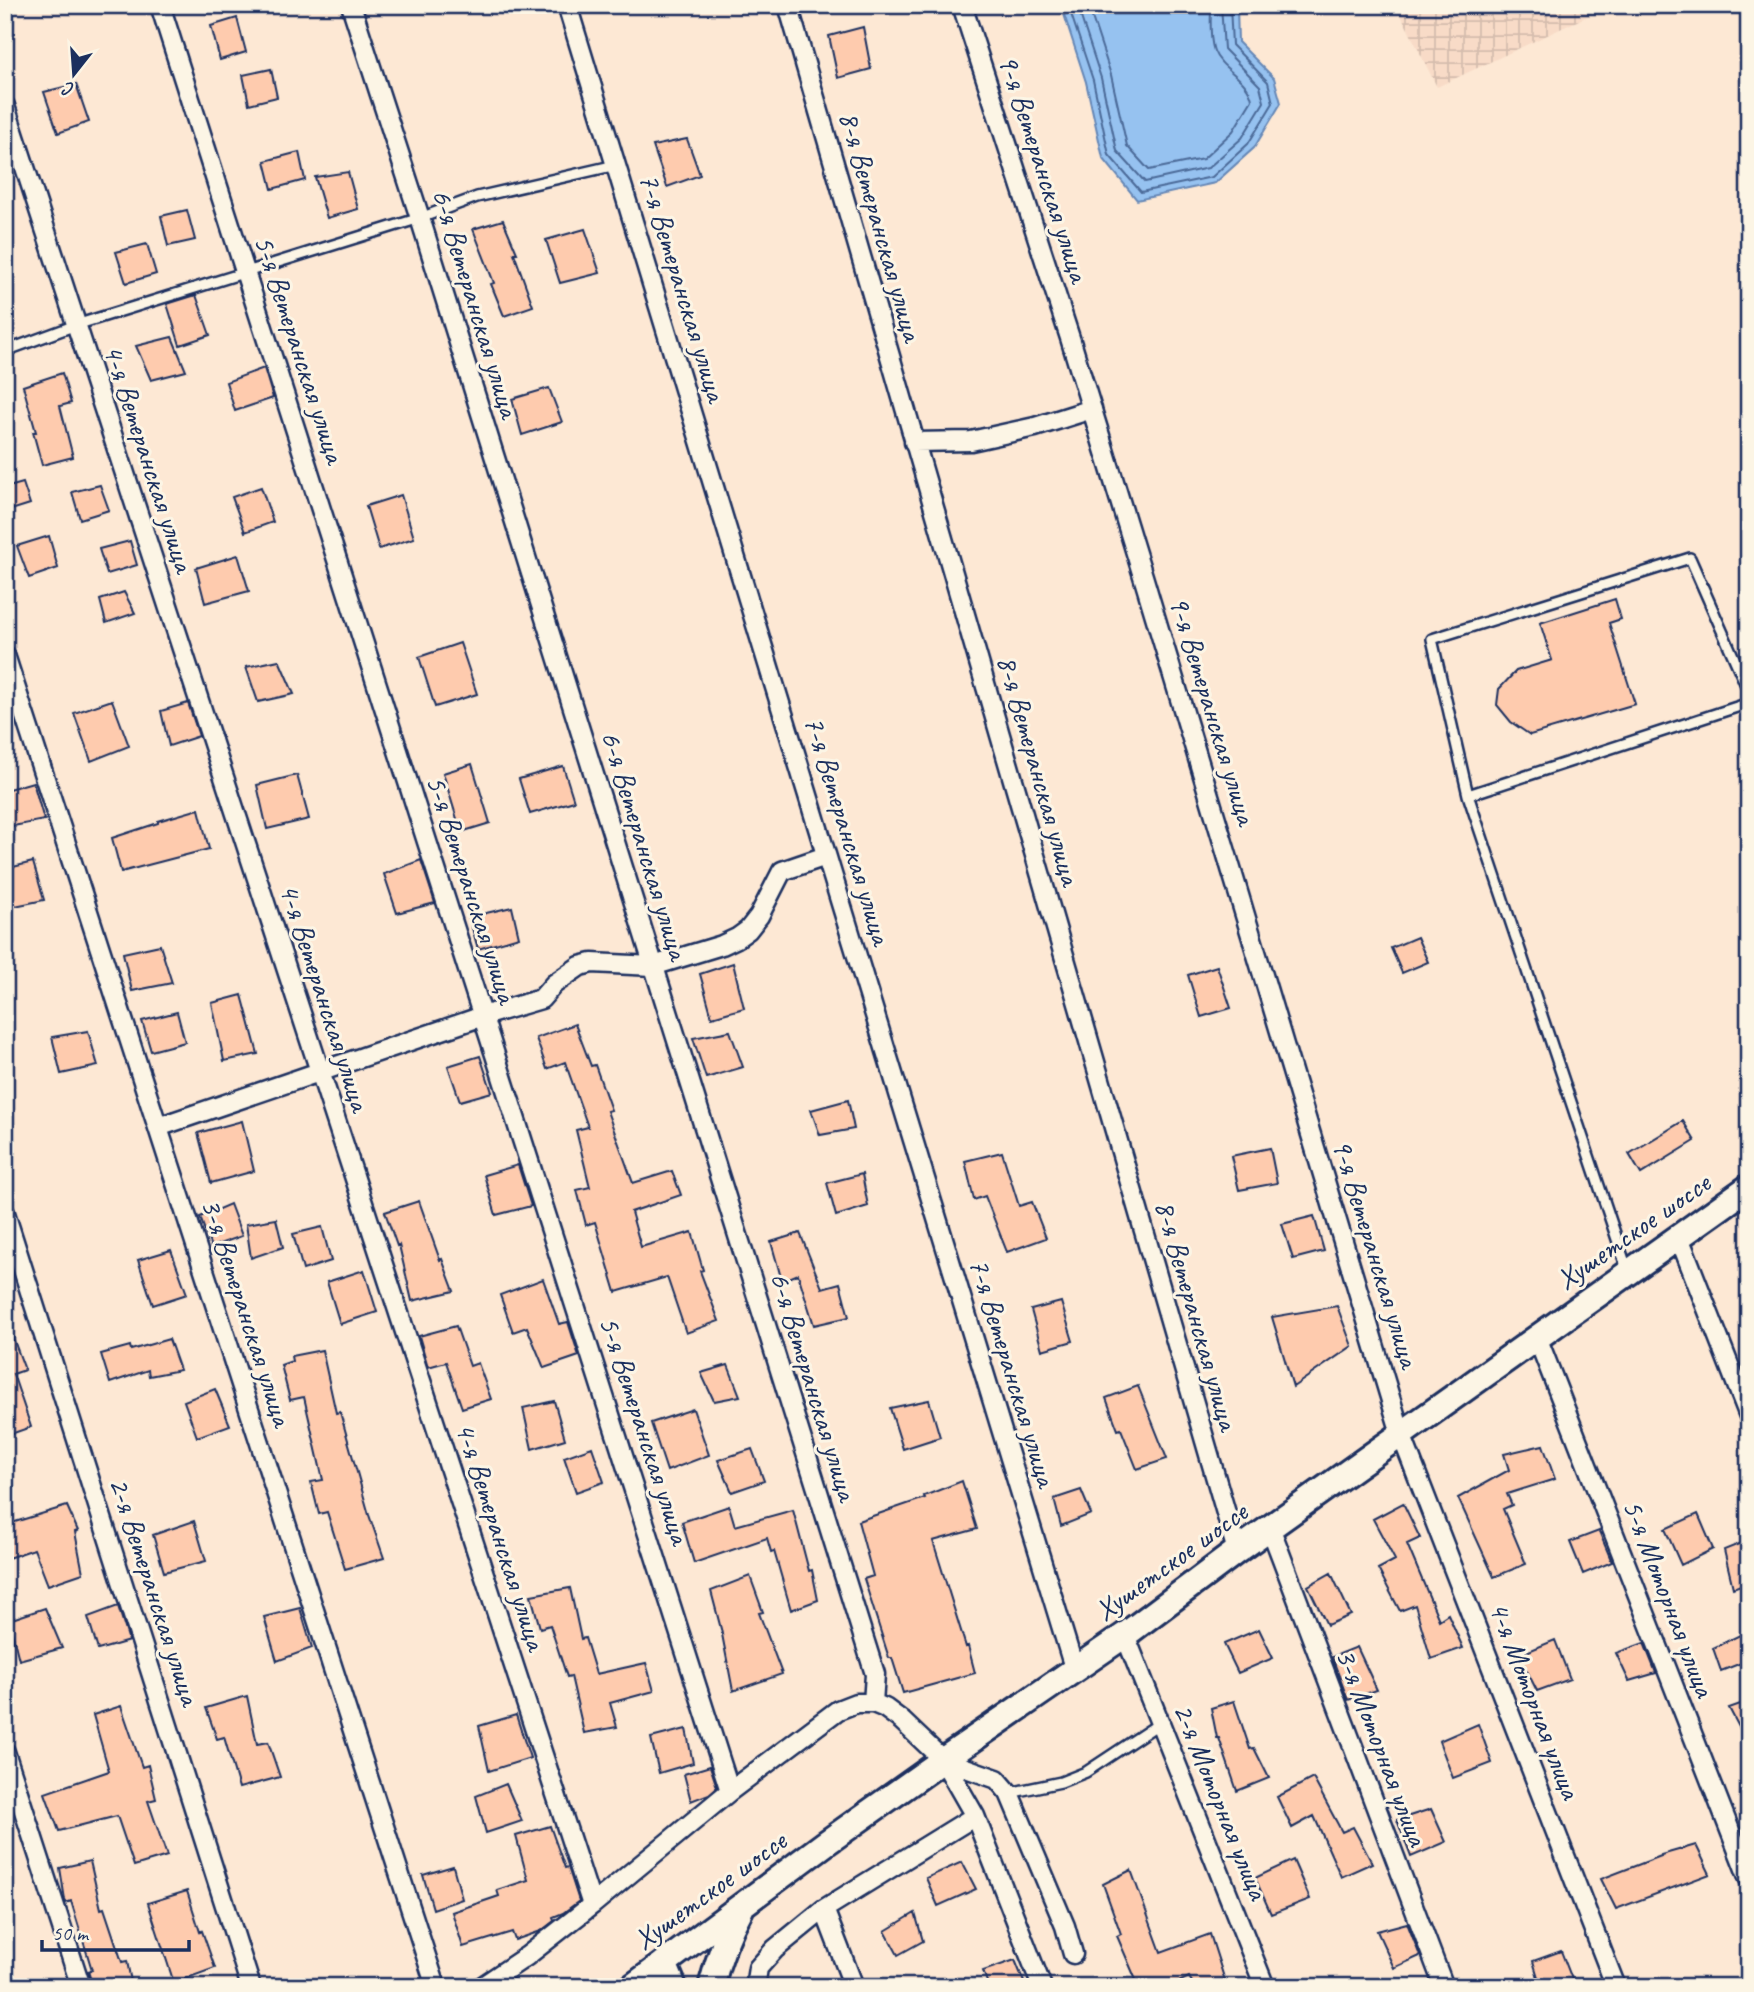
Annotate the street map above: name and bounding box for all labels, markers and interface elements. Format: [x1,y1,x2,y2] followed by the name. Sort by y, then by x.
[38,38,108,108] north arrow
[989,49,1100,289] street label: 9-я Ветеранская улица
[59,76,77,102] text: С
[830,107,933,348] street label: 8-я Ветеранская улица
[630,168,737,409] street label: 7-я Ветеранская улица
[423,184,530,425] street label: 6-я Ветеранская улица
[245,230,356,470] street label: 5-я Ветеранская улица
[94,339,205,579] street label: 4-я Ветеранская улица
[1160,591,1267,832] street label: 9-я Ветеранская улица
[988,651,1091,892] street label: 8-я Ветеранская улица
[795,711,902,952] street label: 7-я Ветеранская улица
[592,726,699,967] street label: 6-я Ветеранская улица
[417,770,528,1010] street label: 5-я Ветеранская улица
[270,878,381,1118] street label: 4-я Ветеранская улица
[1323,1134,1430,1375] street label: 9-я Ветеранская улица
[1549,1163,1719,1298] street label: Хушетское шоссе
[192,1193,303,1433] street label: 3-я Ветеранская улица
[1146,1196,1249,1437] street label: 8-я Ветеранская улица
[960,1253,1067,1494] street label: 7-я Ветеранская улица
[761,1267,868,1508] street label: 6-я Ветеранская улица
[590,1311,701,1551] street label: 5-я Ветеранская улица
[446,1417,557,1657] street label: 4-я Ветеранская улица
[100,1472,211,1712] street label: 2-я Ветеранская улица
[1087,1492,1257,1629] street label: Хушетское шоссе
[1614,1494,1725,1704] street label: 5-я Моторная улица
[1480,1596,1591,1806] street label: 4-я Моторная улица
[1327,1643,1438,1853] street label: 3-я Моторная улица
[1164,1697,1278,1907] street label: 2-я Моторная улица
[626,1821,796,1958] street label: Хушетское шоссе
[42,1908,189,1952] scale bar
[52,1920,90,1946] text: 50 m

